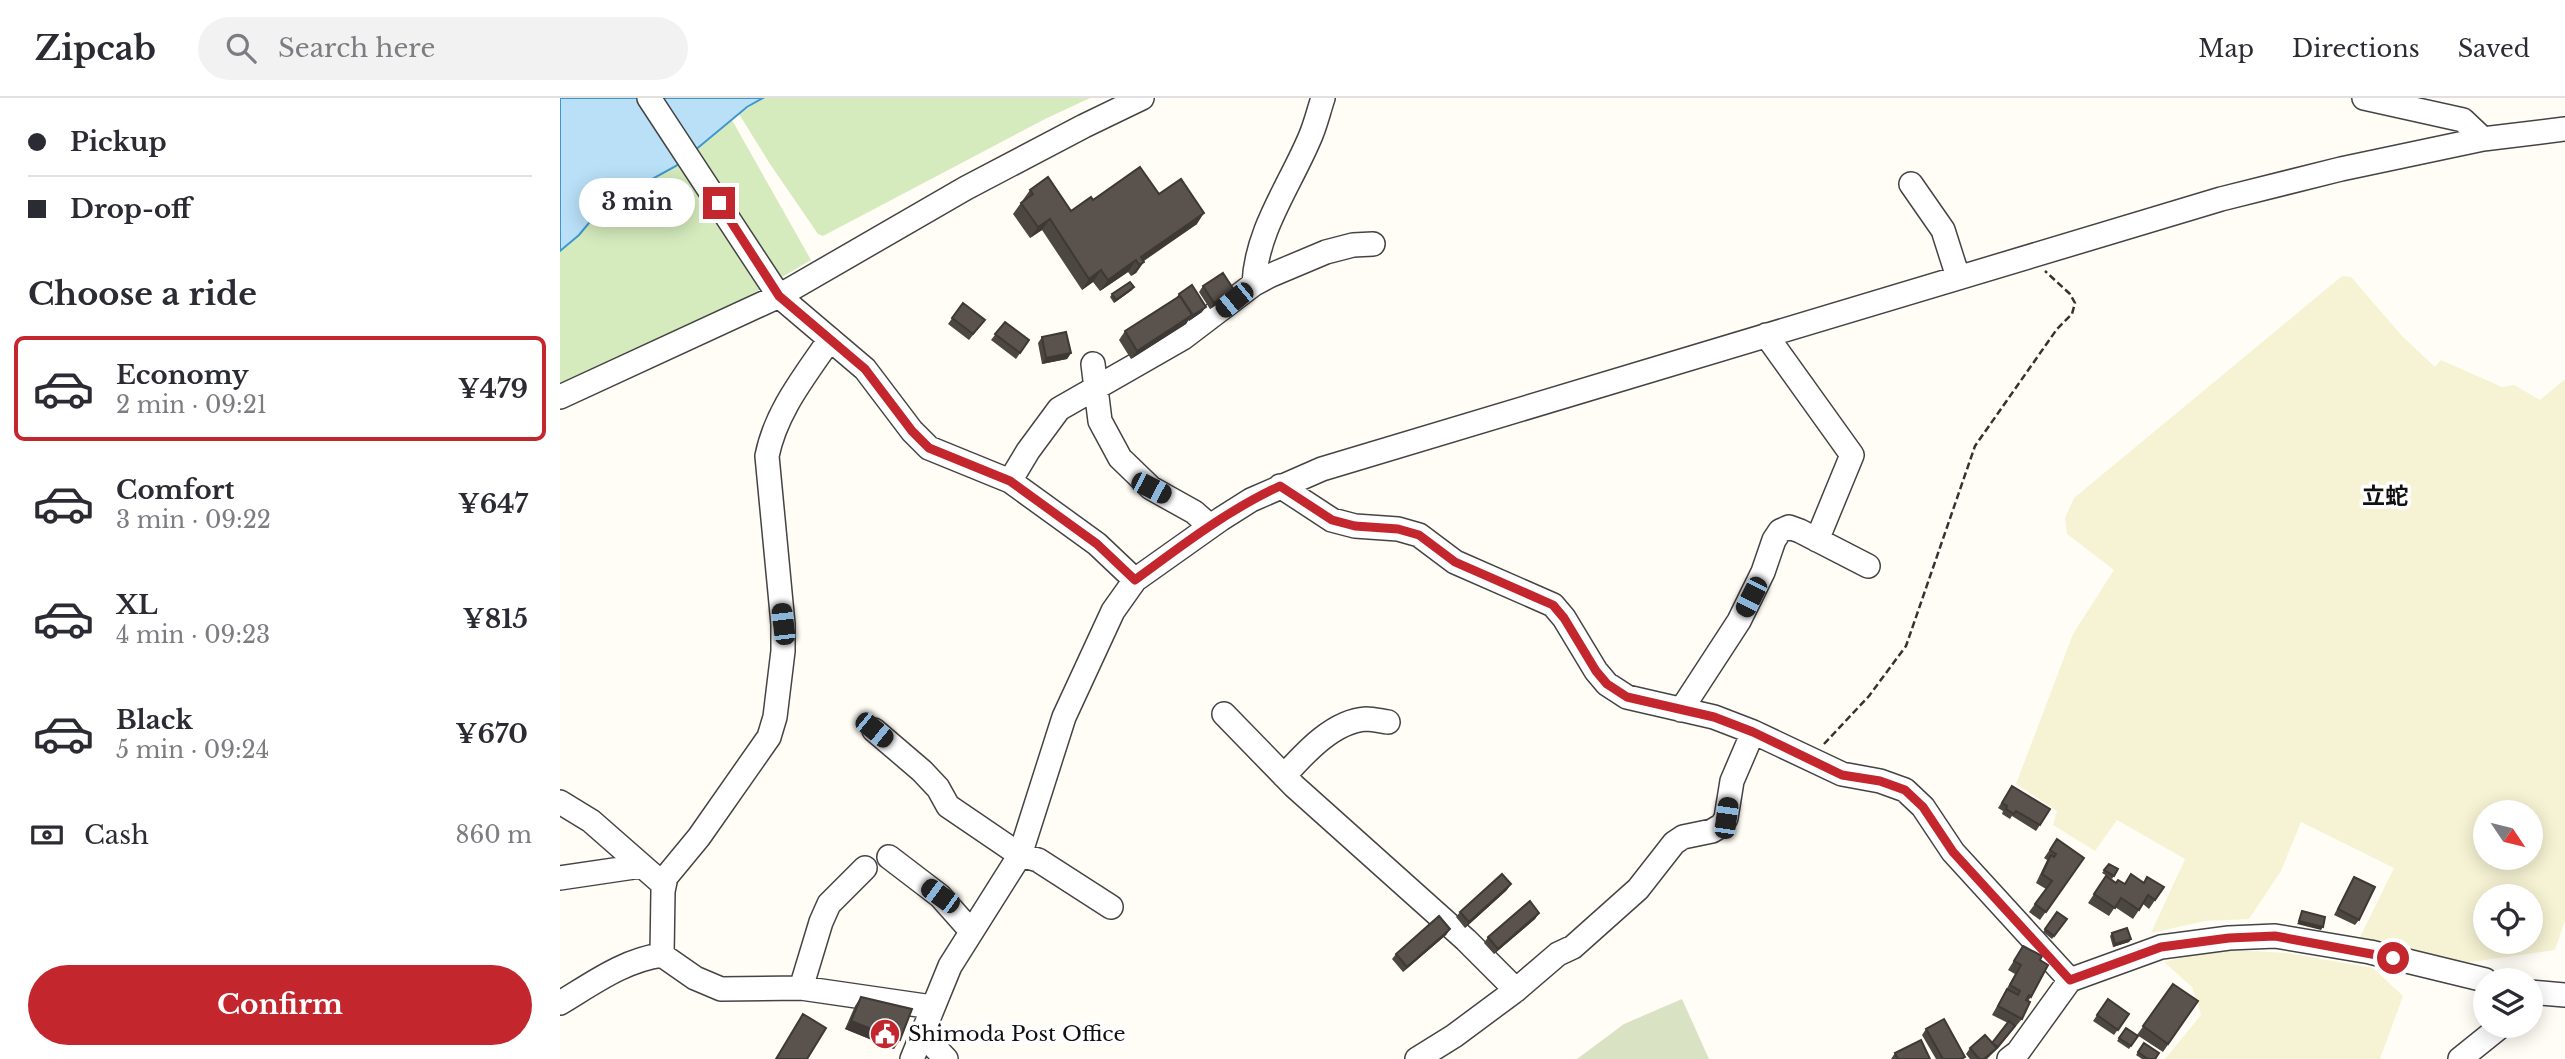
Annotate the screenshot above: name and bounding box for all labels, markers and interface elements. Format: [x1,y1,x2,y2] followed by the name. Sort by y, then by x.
[198,17,688,80] search box
[35,28,156,69] text: Zipcab
[222,29,260,67] icon: search
[278,32,435,64] text: Search here
[2198,34,2254,63] text: Map
[2292,34,2420,63] text: Directions
[2458,34,2530,63] text: Saved
[70,126,167,158] text: Pickup
[579,178,694,228] callout: 3 min
[703,187,735,219] route end
[601,188,673,216] text: 3 min
[70,193,191,225] text: Drop-off
[28,274,257,314] text: Choose a ride
[1212,279,1257,321] car
[32,357,95,420] icon: car
[116,359,249,391] text: Economy
[458,373,528,405] text: ¥479
[116,391,267,419] text: 2 min · 09:21
[1128,469,1175,507] car
[32,472,95,535] icon: car
[116,474,234,506] text: Comfort
[2362,482,2408,510] district label: 立蛇
[458,488,528,520] text: ¥647
[116,506,271,534] text: 3 min · 09:22
[1733,574,1770,620] car
[32,587,95,650] icon: car
[116,589,158,621] text: XL
[771,602,796,646] car
[463,603,528,635] text: ¥815
[116,621,270,649] text: 4 min · 09:23
[32,702,95,765] icon: car
[116,704,193,736] text: Black
[852,709,897,751] car
[455,718,528,750] text: ¥670
[116,736,269,764] text: 5 min · 09:24
[1713,796,1740,840] car
[2473,800,2543,870] north arrow
[2473,800,2543,1038] map controls
[28,816,66,854] icon: cash
[84,819,149,851] text: Cash
[456,821,532,849] text: 860 m
[917,875,964,917] car
[2473,884,2543,954] button: locate
[2377,942,2409,974] route start
[28,965,532,1045] button: Confirm
[2473,968,2543,1038] button: layers
[868,1017,902,1051] public building icon: Shimoda Post Office
[908,1021,1126,1047] place label: Shimoda Post Office

